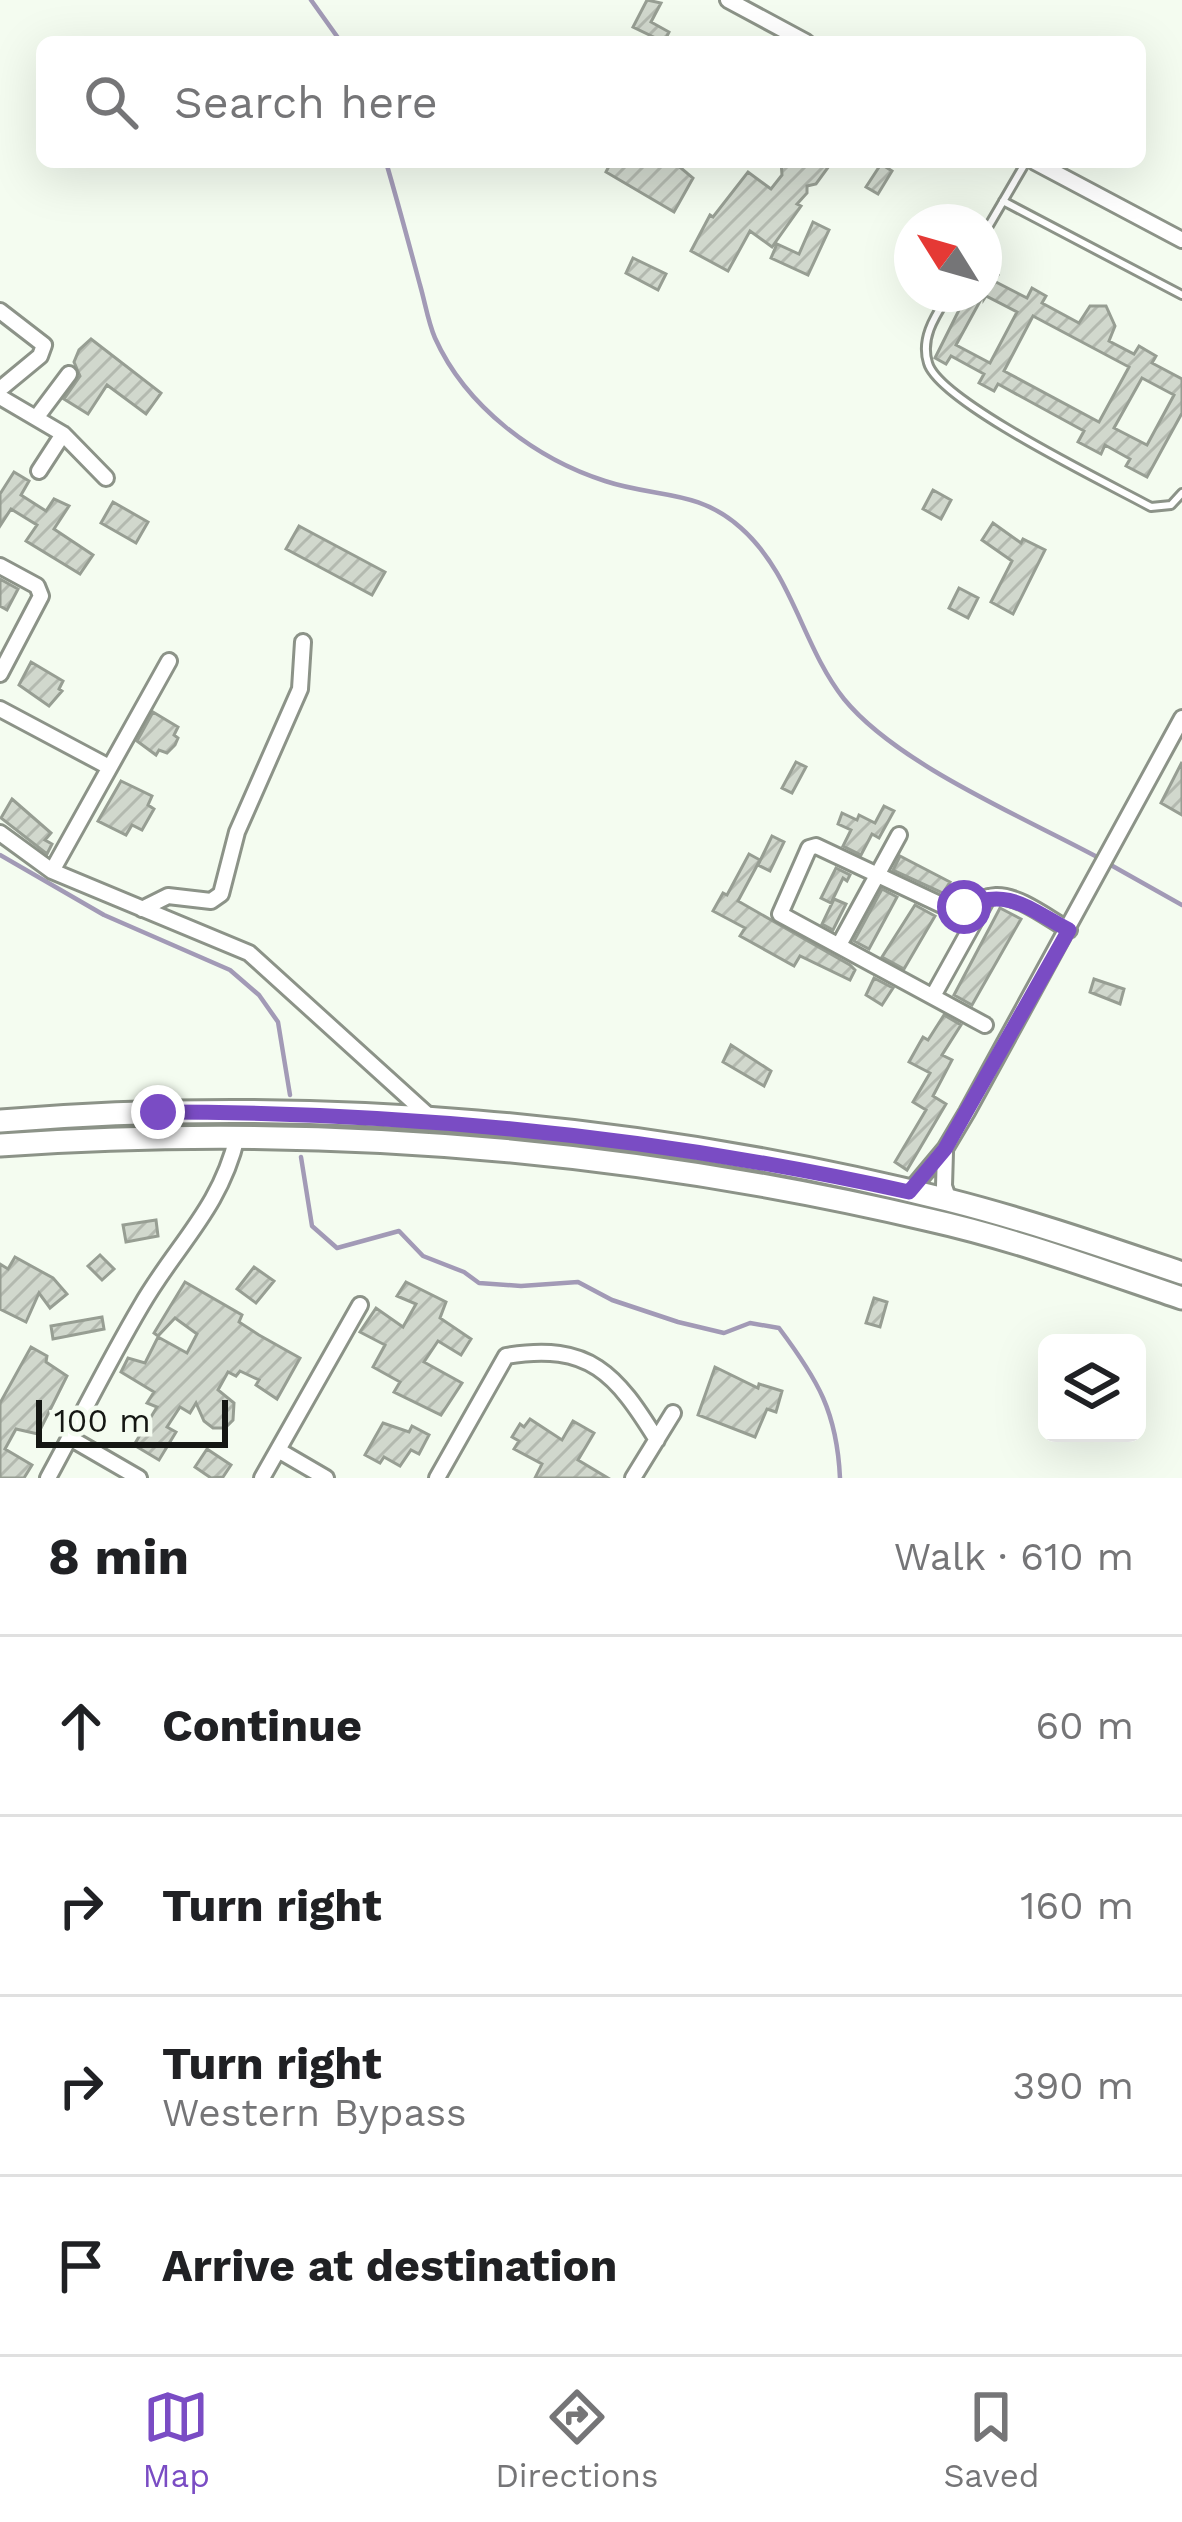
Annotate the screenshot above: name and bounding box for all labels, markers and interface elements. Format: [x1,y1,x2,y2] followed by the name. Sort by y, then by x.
[36,36,1146,168] search box
[78,69,144,135] icon: search
[174,76,438,129] text: Search here
[894,204,1002,312] north arrow
[937,880,991,934] route start
[131,1085,185,1139] route end
[1038,1334,1146,1442] map controls
[1038,1334,1146,1442] button: layers
[36,1394,228,1447] scale bar
[54,1401,151,1440] text: 100 m
[48,1527,189,1586] text: 8 min
[894,1534,1134,1579] text: Walk · 610 m
[48,1693,114,1759] icon: ahead
[162,1699,362,1752] text: Continue
[1036,1703,1134,1748] text: 60 m
[48,1873,114,1939] icon: right
[162,1879,382,1932] text: Turn right
[1020,1883,1134,1928] text: 160 m
[162,2037,382,2090] text: Turn right
[48,2053,114,2119] icon: right
[1012,2063,1134,2108] text: 390 m
[162,2090,467,2135] text: Western Bypass
[48,2233,114,2299] icon: arrive
[162,2239,617,2292] text: Arrive at destination
[143,2384,210,2495] tab: Map
[495,2384,658,2495] tab: Directions
[944,2384,1039,2495] tab: Saved

